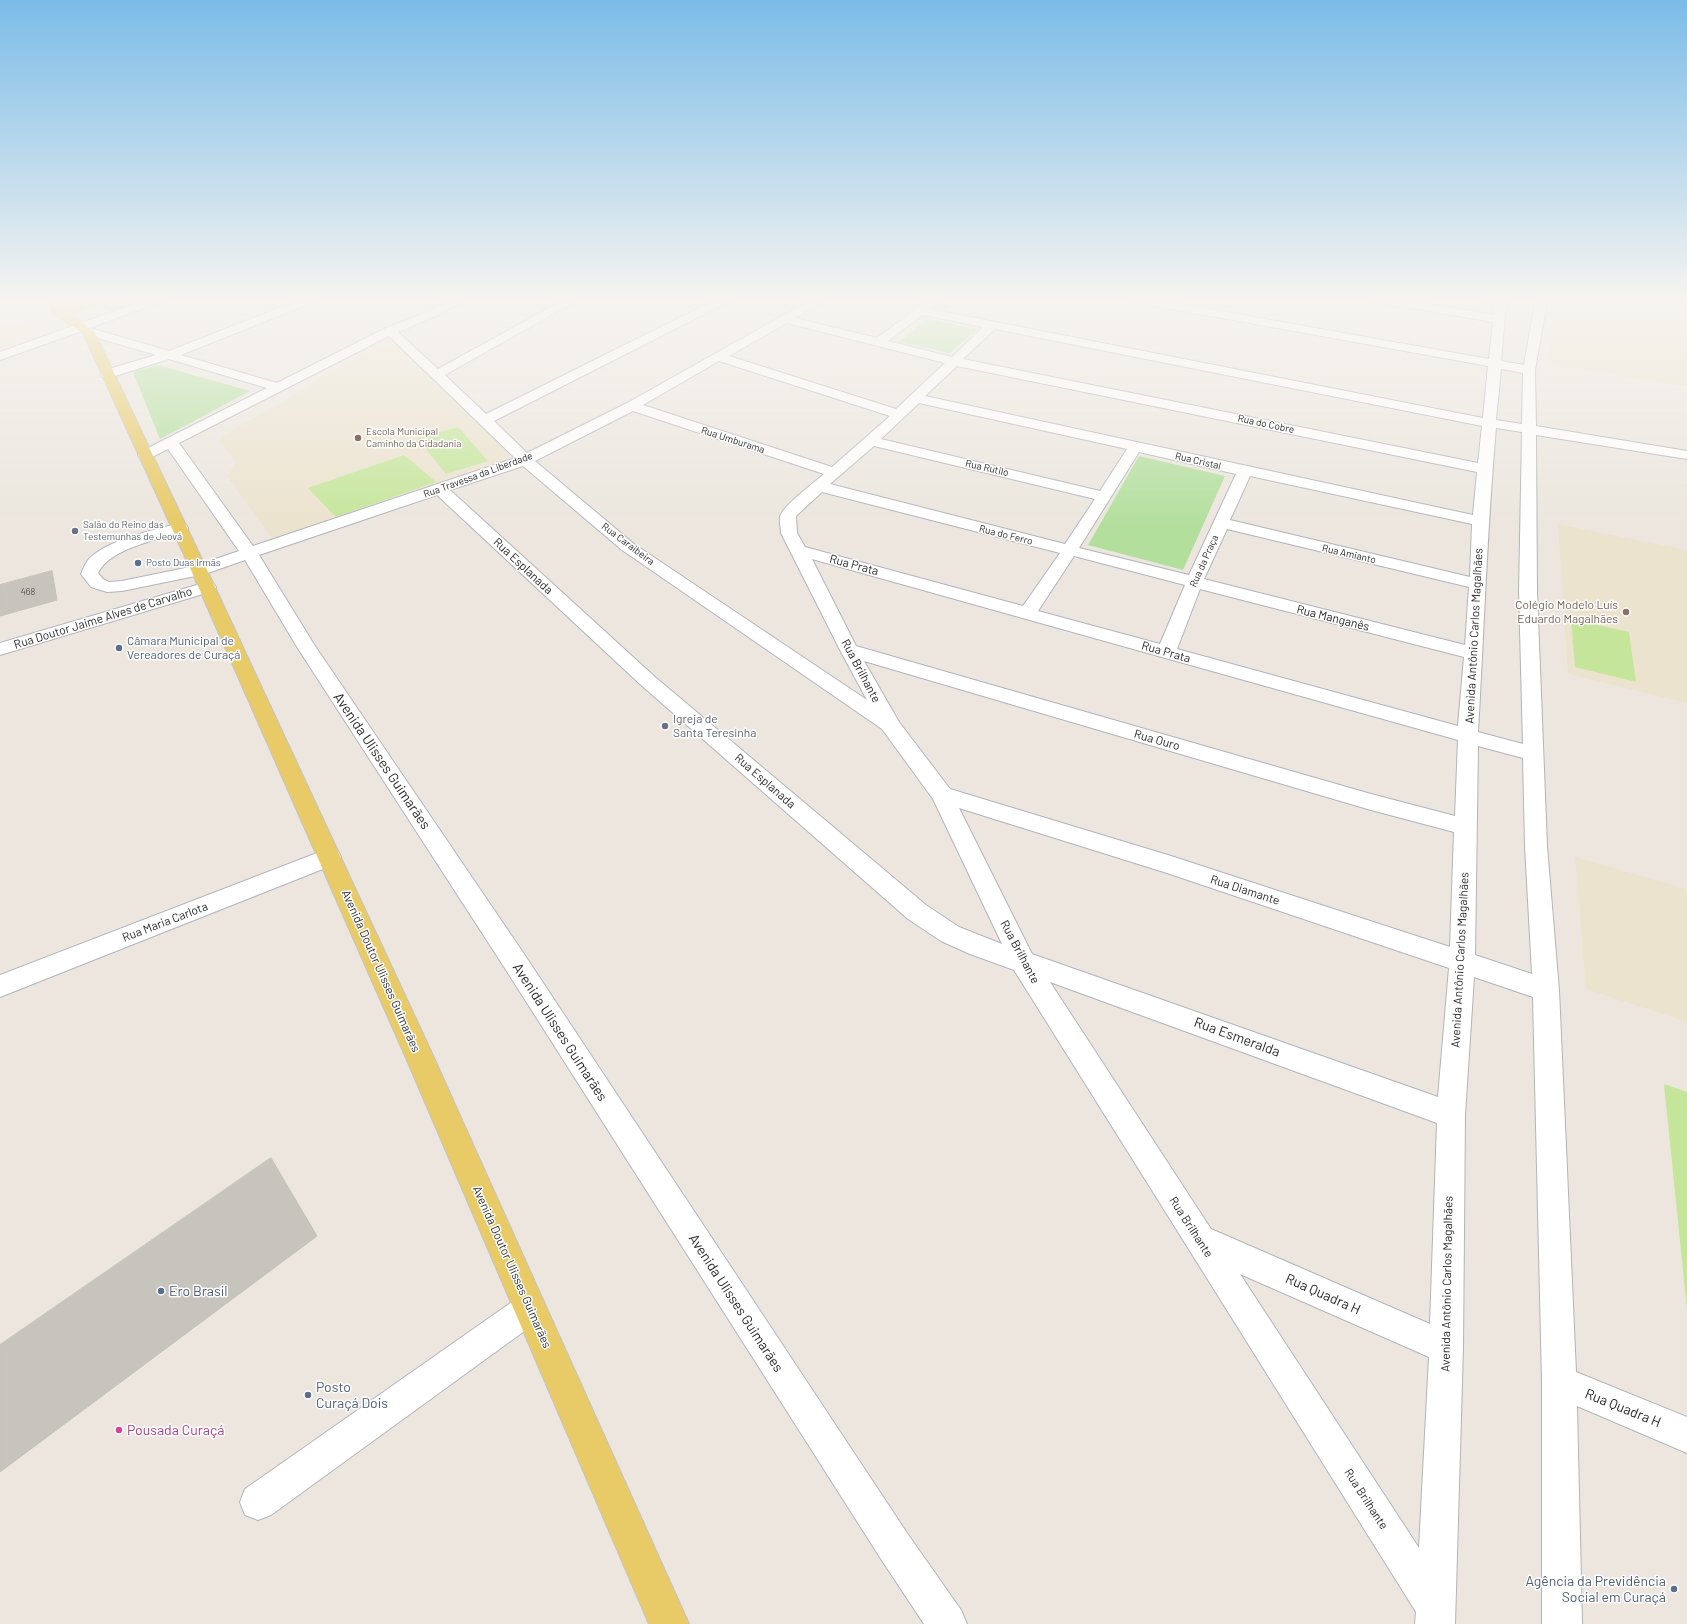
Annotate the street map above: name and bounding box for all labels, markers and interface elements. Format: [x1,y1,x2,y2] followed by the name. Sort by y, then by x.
[1237,412,1295,436] street label: Rua do Cobre
[700,424,766,456] street label: Rua Umburama
[366,426,461,450] place label: Escola Municipal Caminho da Cidadania
[353,433,363,443] marker: Escola Municipal Caminho da Cidadania
[422,450,534,500] street label: Rua Travessa da Liberdade
[1174,450,1222,472] street label: Rua Cristal
[964,457,1010,479] street label: Rua Rutilo
[83,519,182,542] place label: Salão do Reino das Testemunhas de Jeová
[599,520,657,568] street label: Rua Caraibeira
[978,523,1034,547] street label: Rua do Ferro
[70,526,80,536] marker: Salão do Reino das Testemunhas de Jeová
[1187,533,1221,589] street label: Rua da Praça
[490,535,556,597] street label: Rua Esplanada
[1321,542,1377,566] street label: Rua Amianto
[1462,548,1486,724] street label: Avenida Antônio Carlos Magalhães
[828,552,880,578] street label: Rua Prata
[146,557,221,569] place label: Posto Duas Irmãs
[133,558,143,568] marker: Posto Duas Irmãs
[12,584,194,652] street label: Rua Doutor Jaime Alves de Carvalho
[21,587,35,597] house number: 468
[1515,598,1618,626] place label: Colégio Modelo Luís Eduardo Magalhães
[1295,602,1371,634] street label: Rua Manganês
[1621,607,1631,617] marker: Colégio Modelo Luís Eduardo Magalhães
[127,634,240,662] place label: Câmara Municipal de Vereadores de Curaçá
[838,637,884,705] street label: Rua Brilhante
[1140,638,1192,666] street label: Rua Prata
[114,643,124,653] marker: Câmara Municipal de Vereadores de Curaçá
[330,689,434,833] street label: Avenida Ulisses Guimarães
[673,712,756,740] place label: Igreja de Santa Teresinha
[660,721,670,731] marker: Igreja de Santa Teresinha
[1132,727,1182,753] street label: Rua Ouro
[732,751,798,811] street label: Rua Esplanada
[1209,872,1281,908] street label: Rua Diamante
[1448,872,1472,1048] street label: Avenida Antônio Carlos Magalhães
[339,888,423,1054] street label: Avenida Doutor Ulisses Guimarães
[120,899,210,945] street label: Rua Maria Carlota
[997,918,1043,986] street label: Rua Brilhante
[509,960,611,1104] street label: Avenida Ulisses Guimarães
[1192,1014,1282,1060] street label: Rua Esmeralda
[470,1184,554,1350] street label: Avenida Doutor Ulisses Guimarães
[1166,1194,1216,1260] street label: Rua Brilhante
[1438,1196,1456,1372] street label: Avenida Antônio Carlos Magalhães
[685,1231,787,1375] street label: Avenida Ulisses Guimarães
[1283,1270,1363,1318] street label: Rua Quadra H
[169,1283,227,1299] place label: Ero Brasil
[156,1286,166,1296] marker: Ero Brasil
[316,1379,388,1412] place label: Posto Curaçá Dois
[1583,1385,1663,1431] street label: Rua Quadra H
[303,1390,313,1400] marker: Posto Curaçá Dois
[127,1422,224,1438] place label: Pousada Curaçá
[114,1425,124,1435] marker: Pousada Curaçá
[1341,1466,1391,1532] street label: Rua Brilhante
[1526,1573,1666,1606] place label: Agência da Previdência Social em Curaçá
[1669,1584,1679,1594] marker: Agência da Previdência Social em Curaçá

